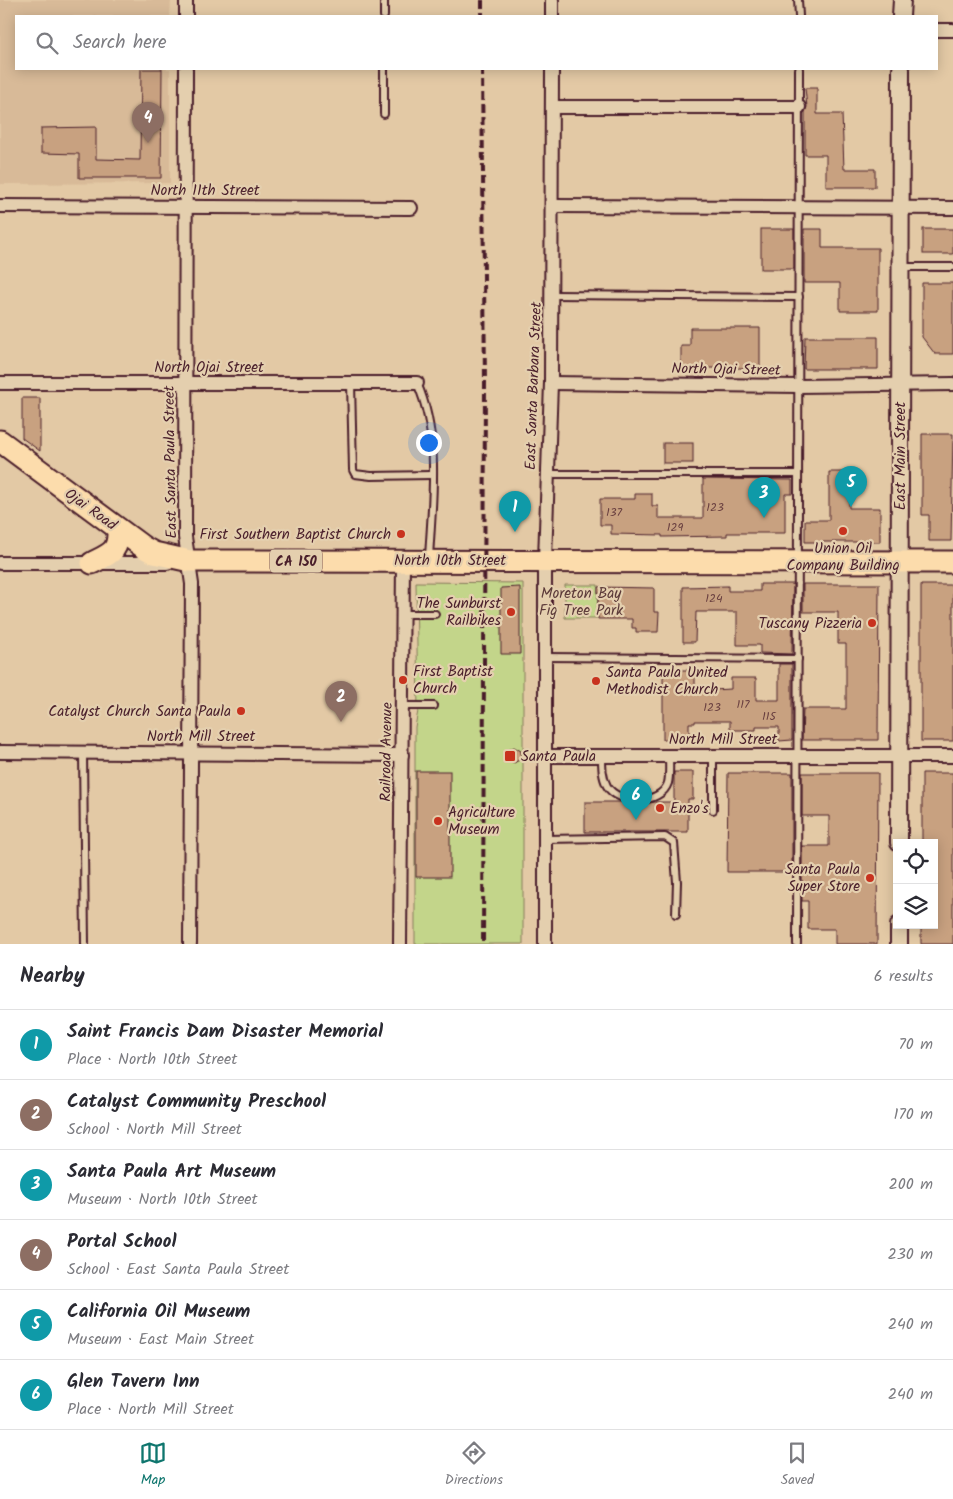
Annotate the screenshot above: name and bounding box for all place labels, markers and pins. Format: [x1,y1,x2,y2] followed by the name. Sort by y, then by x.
[132,102,164,143] pin: 4
[835,466,867,507] pin: 5
[748,477,780,518] pin: 3
[499,491,531,532] pin: 1
[200,523,391,547] place label: First Southern Baptist Church
[837,525,849,537] marker: Union Oil Company Building
[395,528,407,540] marker: First Southern Baptist Church
[786,537,900,578] place label: Union Oil Company Building
[417,592,502,633] place label: The Sunburst Railbikes
[505,606,517,618] marker: The Sunburst Railbikes
[758,612,862,636] place label: Tuscany Pizzeria
[866,617,878,629] marker: Tuscany Pizzeria
[413,660,493,701] place label: First Baptist Church
[606,661,728,702] place label: Santa Paula United Methodist Church
[397,674,409,686] marker: First Baptist Church
[590,675,602,687] marker: Santa Paula United Methodist Church
[325,681,357,722] pin: 2
[48,700,231,724] place label: Catalyst Church Santa Paula
[235,705,247,717] marker: Catalyst Church Santa Paula
[521,745,596,769] place label: Santa Paula
[503,749,517,763] marker: Santa Paula
[620,779,652,820] pin: 6
[670,797,709,821] place label: Enzo's
[448,801,515,842] place label: Agriculture Museum
[654,802,666,814] marker: Enzo's
[432,815,444,827] marker: Agriculture Museum
[785,858,860,899] place label: Santa Paula Super Store
[864,872,876,884] marker: Santa Paula Super Store

